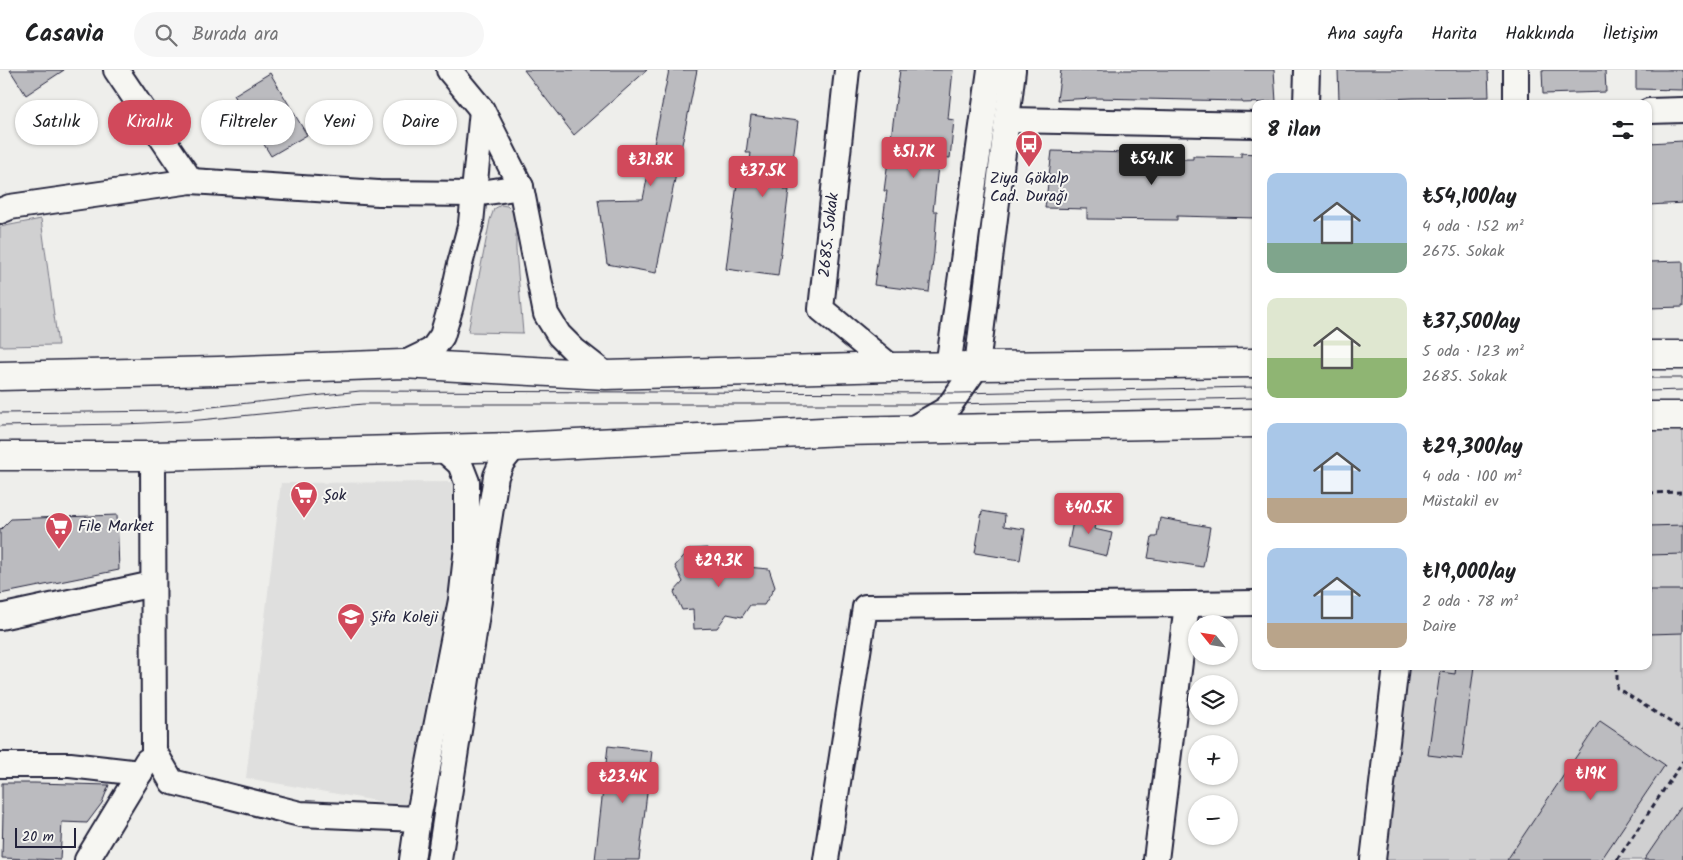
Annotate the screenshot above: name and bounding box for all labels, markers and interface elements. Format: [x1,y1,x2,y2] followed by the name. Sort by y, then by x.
[134,12,484,57] search box
[25,15,104,54] text: Casavia
[192,20,279,50] text: Burada ara
[1327,20,1403,49] text: Ana sayfa
[1431,20,1477,49] text: Harita
[1505,20,1574,49] text: Hakkında
[1602,20,1658,49] text: İletişim
[152,21,180,49] icon: search
[15,100,98,145] chip: Satılık
[108,100,191,145] chip: Kiralık
[201,100,295,145] chip: Filtreler
[305,100,373,145] chip: Yeni
[383,100,457,145] chip: Daire
[1267,114,1321,147] text: 8 ilan
[1609,116,1637,144] icon: filters
[1014,129,1044,168] bus stop icon: Ziya Gökalp Cad. Durağı
[873,136,955,179] pin: ₺51.7K
[893,140,935,165] text: ₺51.7K
[610,144,692,187] pin: ₺31.8K
[1111,144,1193,186] pin: ₺54.1K
[1130,147,1174,172] text: ₺54.1K
[628,148,674,173] text: ₺31.8K
[722,156,804,198] pin: ₺37.5K
[740,159,786,184] text: ₺37.5K
[990,166,1069,209] place label: Ziya Gökalp Cad. Durağı
[1422,181,1517,214] text: ₺54,100/ay
[812,191,846,279] street label: 2685. Sokak
[1307,193,1367,253] icon: home
[1422,214,1524,239] text: 4 oda · 152 m²
[1422,239,1505,264] text: 2675. Sokak
[1422,306,1520,339] text: ₺37,500/ay
[1307,318,1367,378] icon: home
[1422,339,1524,364] text: 5 oda · 123 m²
[1422,364,1507,389] text: 2685. Sokak
[1422,431,1523,464] text: ₺29,300/ay
[1307,443,1367,503] icon: home
[1422,464,1522,489] text: 4 oda · 100 m²
[289,480,319,519] supermarket icon: Şok
[323,483,347,508] place label: Şok
[1422,489,1498,514] text: Müstakil ev
[1048,492,1130,535] pin: ₺40.5K
[1065,496,1113,521] text: ₺40.5K
[44,511,74,550] supermarket icon: File Market
[78,514,155,539] place label: File Market
[678,546,760,588] pin: ₺29.3K
[695,549,743,574] text: ₺29.3K
[1422,556,1516,589] text: ₺19,000/ay
[1307,568,1367,628] icon: home
[1422,589,1518,614] text: 2 oda · 78 m²
[336,602,366,641] school or university icon: Şifa Koleji
[370,605,439,630] place label: Şifa Koleji
[1422,614,1456,639] text: Daire
[1188,615,1238,665] north arrow
[1188,615,1238,845] map controls
[1188,675,1238,725] button: layers
[1188,735,1238,785] button: +
[1561,758,1621,801] pin: ₺19K
[582,762,664,804] pin: ₺23.4K
[1575,762,1607,787] text: ₺19K
[598,765,648,790] text: ₺23.4K
[1188,795,1238,845] button: −
[15,825,76,848] scale bar
[22,826,54,848] text: 20 m

